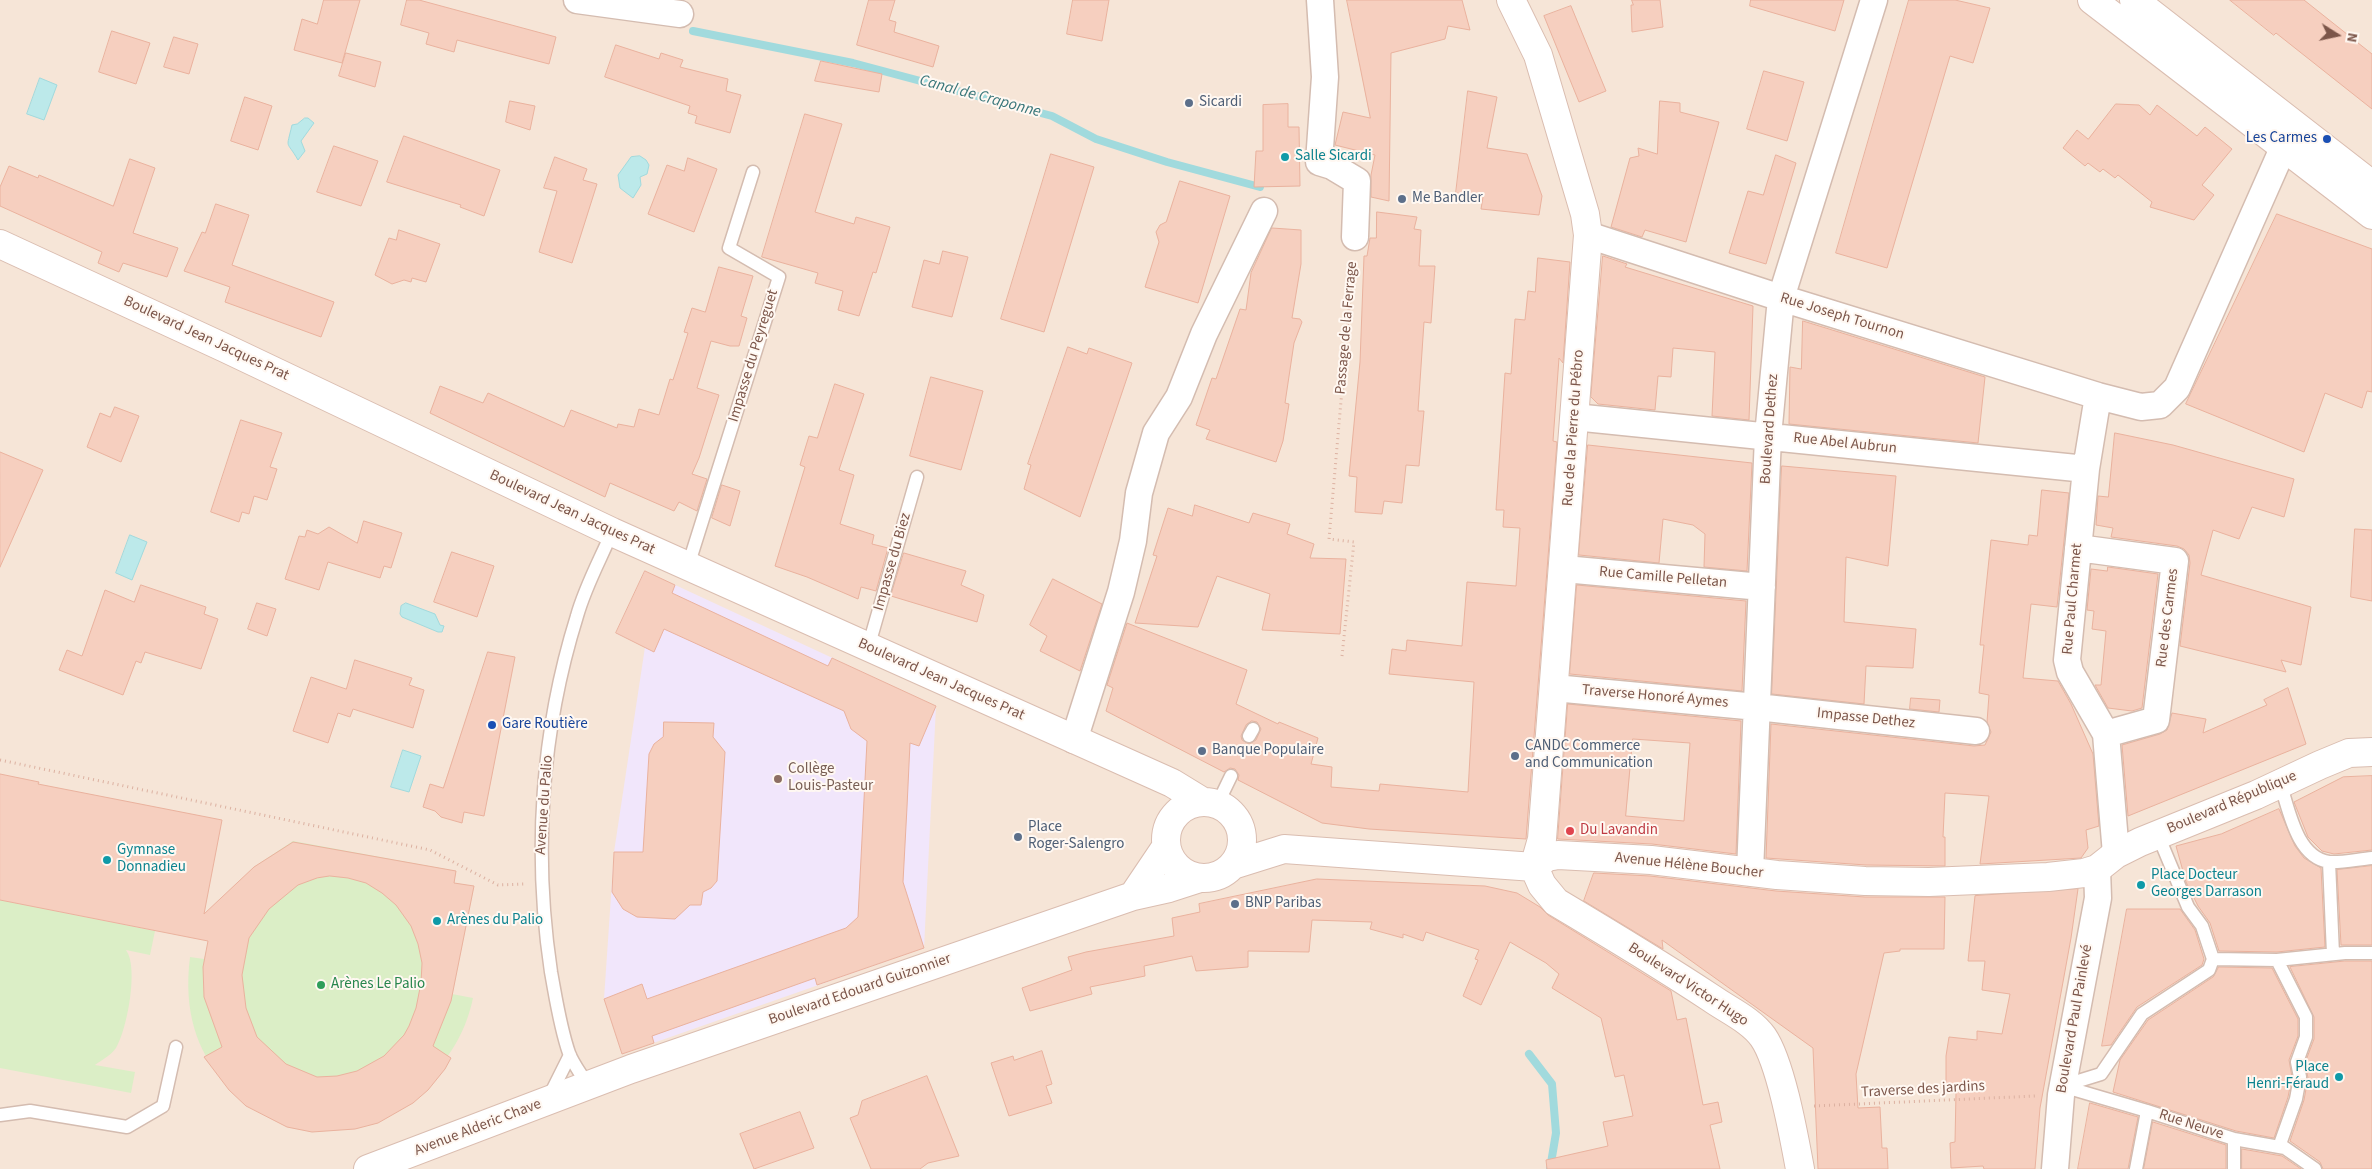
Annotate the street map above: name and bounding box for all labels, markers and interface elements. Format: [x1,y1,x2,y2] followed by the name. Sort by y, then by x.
[2312,10,2362,60] north arrow
[2341,31,2362,44] text: N
[917,72,1043,122] water label: Canal de Craponne
[1199,94,1242,112] place label: Sicardi
[1183,97,1195,109] marker: Sicardi
[2246,130,2317,148] place label: Les Carmes
[2321,133,2333,145] marker: Les Carmes
[1295,148,1372,166] place label: Salle Sicardi
[1279,151,1291,163] marker: Salle Sicardi
[1412,190,1483,208] place label: Me Bandler
[1396,193,1408,205] marker: Me Bandler
[1332,261,1362,395] street label: Passage de la Ferrage
[725,288,783,424] street label: Impasse du Peyreguet
[1778,290,1906,344] street label: Rue Joseph Tournon
[120,293,292,385] street label: Boulevard Jean Jacques Prat
[1560,349,1588,507] street label: Rue de la Pierre du Pébro
[1757,373,1783,485] street label: Boulevard Dethez
[1792,430,1898,458] street label: Rue Abel Aubrun
[486,467,658,559] street label: Boulevard Jean Jacques Prat
[870,511,916,613] street label: Impasse du Biez
[2059,543,2087,655] street label: Rue Paul Charmet
[1598,563,1728,593] street label: Rue Camille Pelletan
[2153,567,2183,669] street label: Rue des Carmes
[855,635,1027,725] street label: Boulevard Jean Jacques Prat
[1581,682,1729,712] street label: Traverse Honoré Aymes
[1816,705,1916,733] street label: Impasse Dethez
[502,716,588,734] place label: Gare Routière
[486,719,498,731] marker: Gare Routière
[1525,738,1653,773] place label: CANDC Commerce and Communication
[1212,742,1324,760] place label: Banque Populaire
[1196,745,1208,757] marker: Banque Populaire
[1509,750,1521,762] marker: CANDC Commerce and Communication
[533,755,557,855] street label: Avenue du Palio
[788,761,873,796] place label: Collège Louis-Pasteur
[2164,768,2300,838] street label: Boulevard République
[772,773,784,785] marker: Collège Louis-Pasteur
[1028,819,1124,854] place label: Place Roger-Salengro
[1580,822,1658,840] place label: Du Lavandin
[1564,825,1576,837] marker: Du Lavandin
[1012,831,1024,843] marker: Place Roger-Salengro
[117,842,186,877] place label: Gymnase Donnadieu
[1614,849,1764,883] street label: Avenue Hélène Boucher
[101,854,113,866] marker: Gymnase Donnadieu
[2151,867,2262,902] place label: Place Docteur Georges Darrason
[2135,879,2147,891] marker: Place Docteur Georges Darrason
[1245,895,1321,913] place label: BNP Paribas
[1229,898,1241,910] marker: BNP Paribas
[447,912,543,930] place label: Arènes du Palio
[431,915,443,927] marker: Arènes du Palio
[1624,939,1752,1031] street label: Boulevard Victor Hugo
[2053,943,2097,1095] street label: Boulevard Paul Painlevé
[766,950,954,1030] street label: Boulevard Edouard Guizonnier
[331,976,425,994] place label: Arènes Le Palio
[315,979,327,991] marker: Arènes Le Palio
[2246,1059,2329,1094] place label: Place Henri-Féraud
[2333,1071,2345,1083] marker: Place Henri-Féraud
[1861,1078,1985,1102] street label: Traverse des jardins
[412,1096,544,1160] street label: Avenue Alderic Chave
[2156,1106,2226,1144] street label: Rue Neuve

